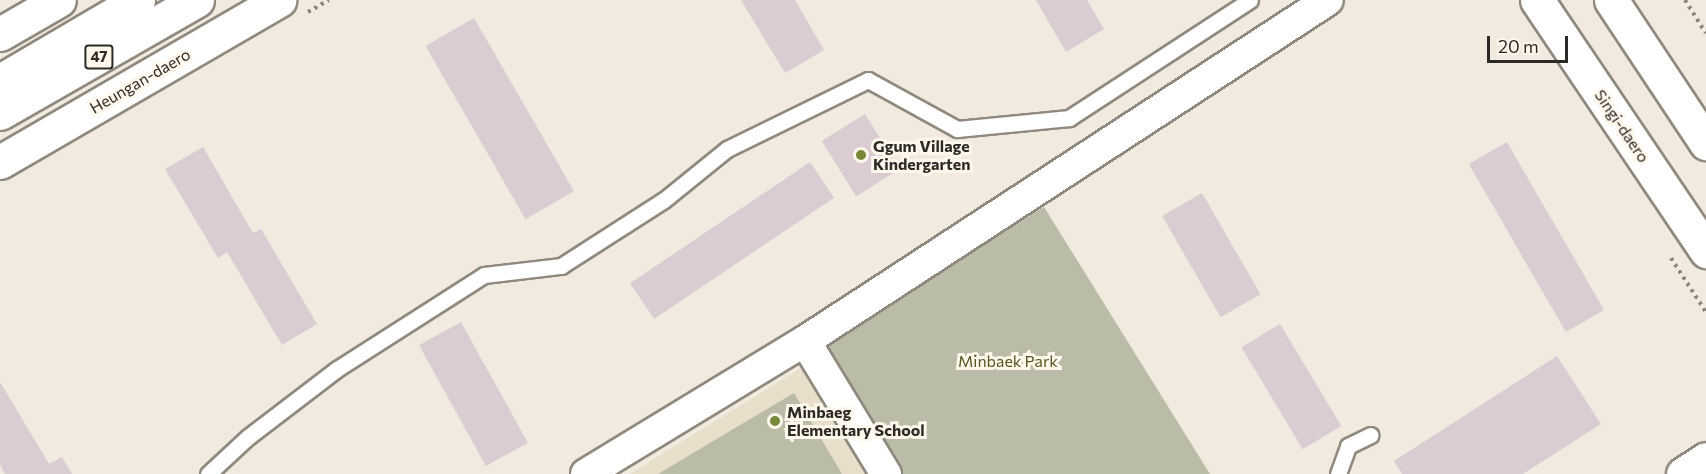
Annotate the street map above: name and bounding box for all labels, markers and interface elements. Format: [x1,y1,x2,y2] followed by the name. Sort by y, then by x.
[1490,24,1571,62] scale bar
[1498,35,1539,57] text: 20 m
[86,44,194,118] street label: Heungan-daero
[84,45,114,69] road number: 47
[1591,86,1653,166] street label: Singi-daero
[873,136,970,174] place label: Ggum Village Kindergarten
[854,148,868,162] marker: Ggum Village Kindergarten
[958,351,1058,371] park label: Minbaek Park
[787,402,925,440] place label: Minbaeg Elementary School
[768,414,782,428] marker: Minbaeg Elementary School

